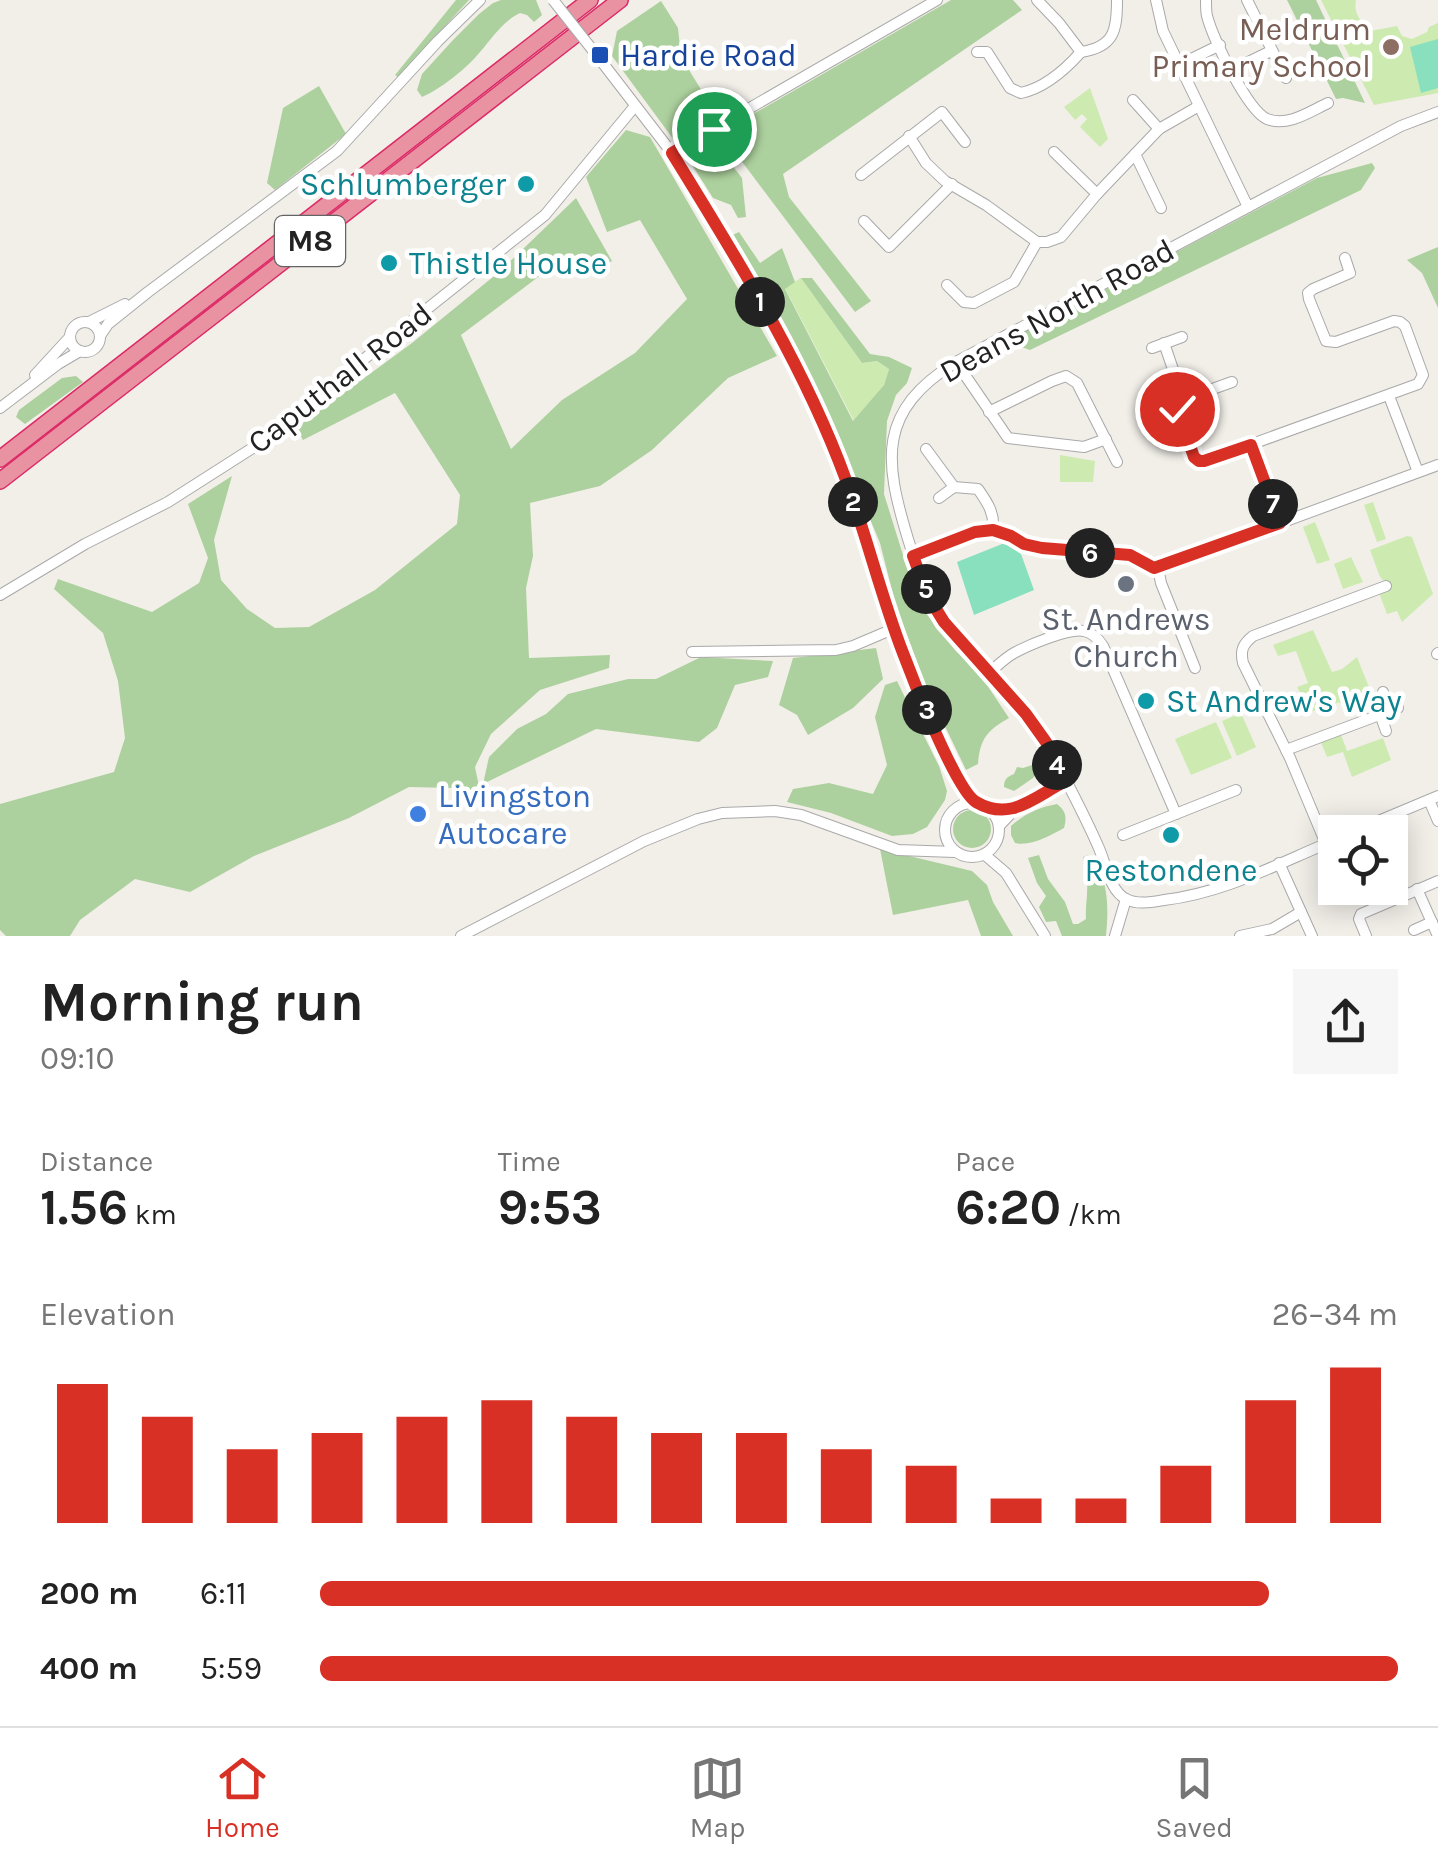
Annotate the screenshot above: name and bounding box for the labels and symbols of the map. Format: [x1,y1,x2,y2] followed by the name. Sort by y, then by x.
[1151,11,1371,85] place label: Meldrum Primary School
[1380,36,1402,58] marker: Meldrum Primary School
[620,37,797,74] place label: Hardie Road
[589,44,611,66] marker: Hardie Road
[672,87,757,172] pin
[300,166,506,203] place label: Schlumberger
[515,173,537,195] marker: Schlumberger
[275,216,345,266] road number: M8
[933,231,1181,391] street label: Deans North Road
[409,245,607,282] place label: Thistle House
[378,252,400,274] marker: Thistle House
[735,277,785,327] pin: 1
[241,295,439,461] street label: Caputhall Road
[1135,367,1220,452] pin
[828,477,878,527] pin: 2
[1248,479,1298,529] pin: 7
[1065,528,1115,578] pin: 6
[901,564,951,614] pin: 5
[1115,573,1137,595] marker: St. Andrews Church
[1041,601,1211,675] place label: St. Andrews Church
[1166,683,1402,720] place label: St Andrew's Way
[902,685,952,735] pin: 3
[1135,690,1157,712] marker: St Andrew's Way
[1032,740,1082,790] pin: 4
[438,778,591,852] place label: Livingston Autocare
[407,803,429,825] marker: Livingston Autocare
[1160,824,1182,846] marker: Restondene
[1085,852,1257,889] place label: Restondene

